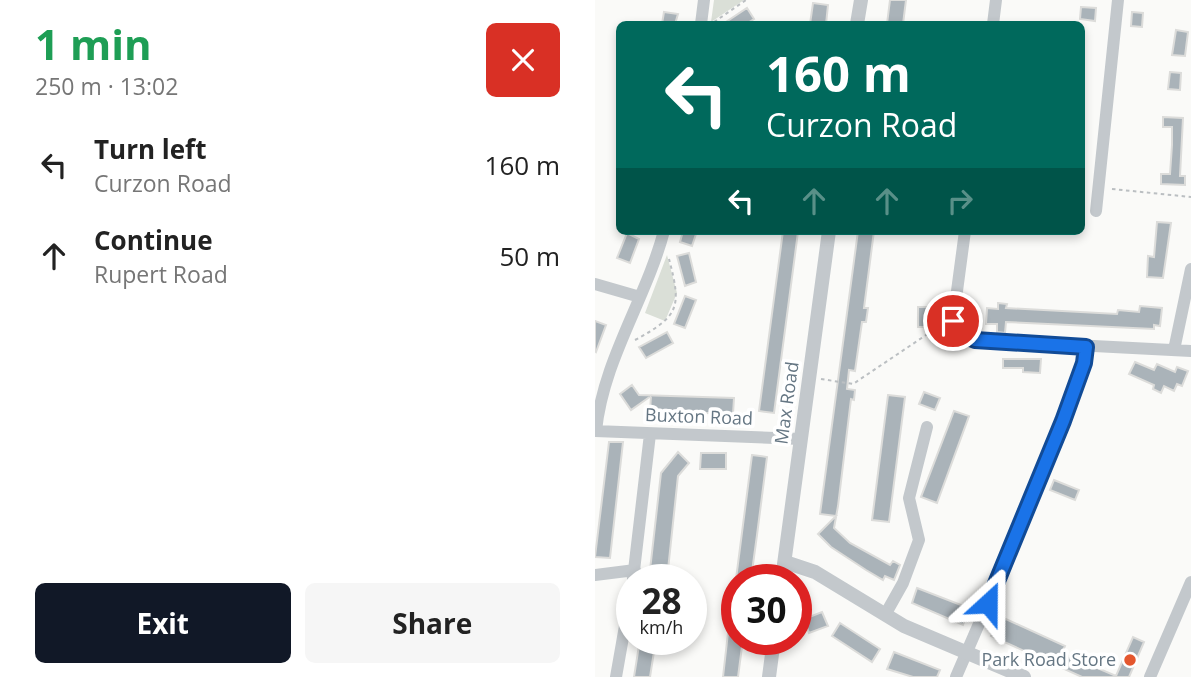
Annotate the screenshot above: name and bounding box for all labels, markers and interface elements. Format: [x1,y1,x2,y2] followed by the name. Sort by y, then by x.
[35,15,152,72] text: 1 min
[486,23,560,97] button: close
[766,40,911,106] text: 160 m
[651,49,742,140] icon: left
[35,70,178,102] text: 250 m · 13:02
[766,103,957,146] text: Curzon Road
[94,131,206,167] text: Turn left
[35,146,73,184] icon: left
[485,147,560,183] text: 160 m
[94,167,232,199] text: Curzon Road
[722,182,760,220] icon: left
[795,182,833,220] icon: ahead
[868,182,906,220] icon: ahead
[941,182,979,220] icon: right
[94,222,213,258] text: Continue
[35,237,73,275] icon: ahead
[499,238,560,274] text: 50 m
[94,258,228,290] text: Rupert Road
[923,291,983,351] pin
[934,302,972,340] icon: arrive
[768,360,804,446] street label: Max Road
[645,402,753,430] street label: Buxton Road
[721,564,812,655] speed limit sign: 30
[951,566,1025,640] position arrow
[641,577,682,624] text: 28
[35,583,291,663] button: Exit
[305,583,560,663] button: Share
[640,615,683,639] text: km/h
[981,647,1116,671] place label: Park Road Store
[1122,652,1138,668] marker: Park Road Store

